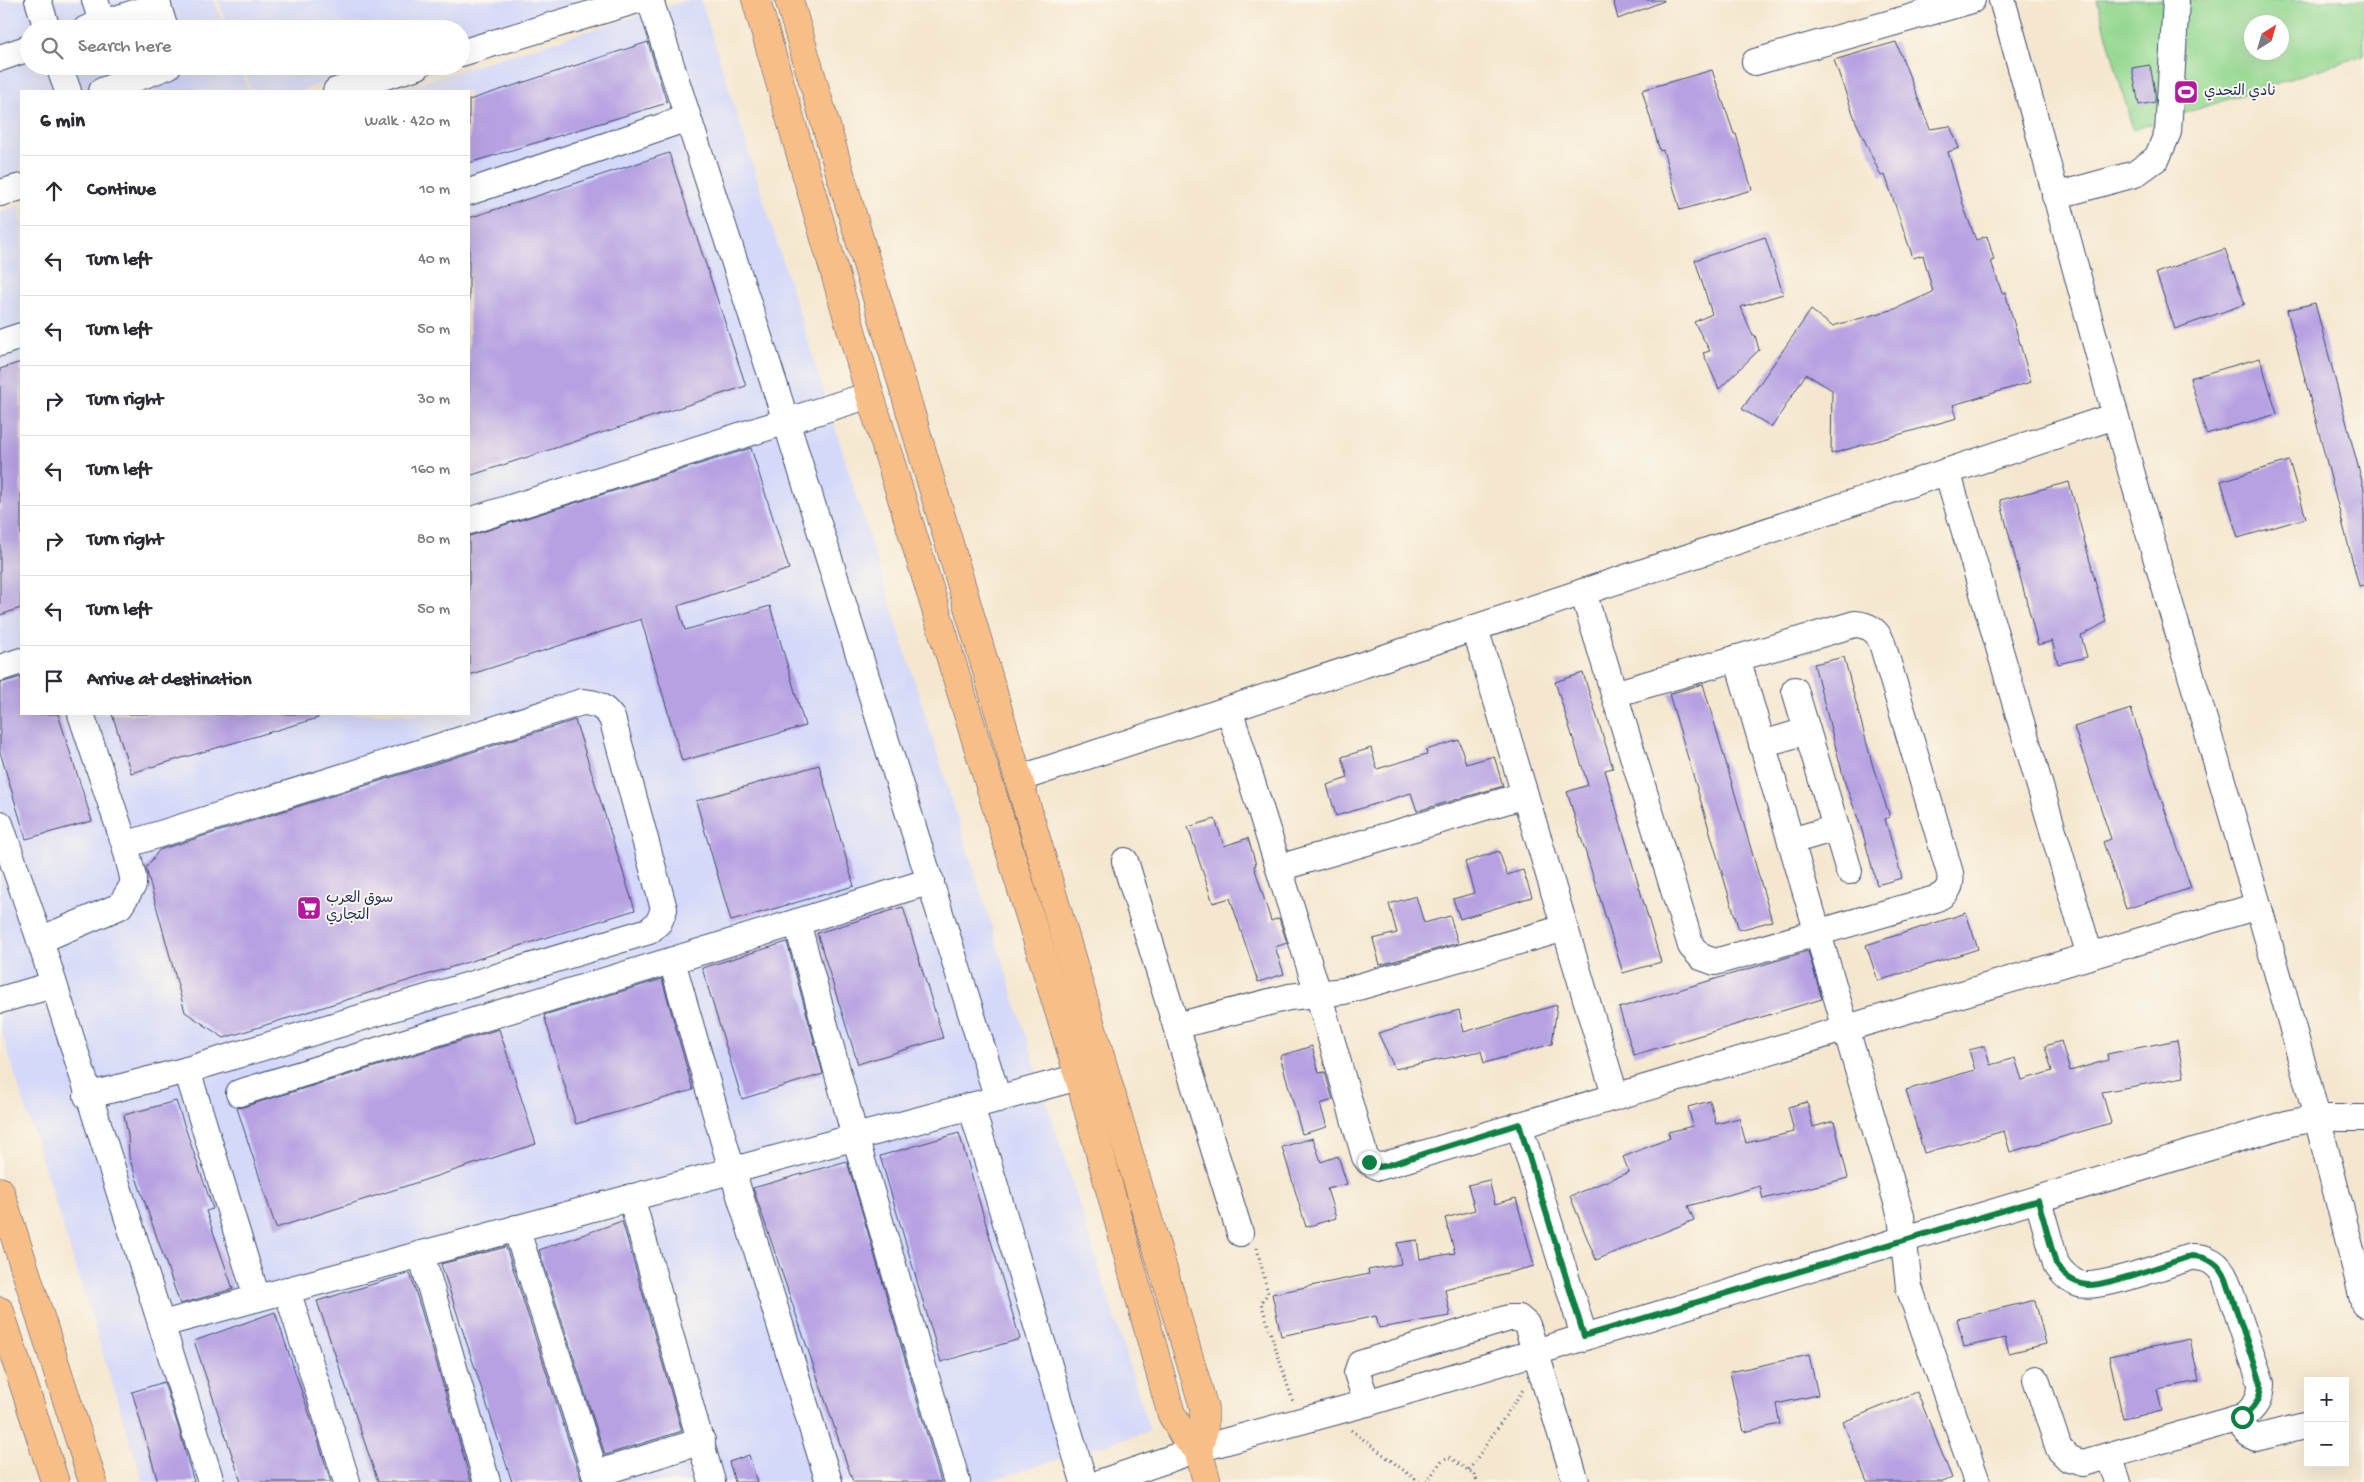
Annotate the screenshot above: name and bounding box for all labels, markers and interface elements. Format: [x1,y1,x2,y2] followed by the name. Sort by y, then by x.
[2244,15,2289,60] north arrow
[20,20,470,75] search box
[38,34,66,62] icon: search
[78,36,172,59] text: Search here
[2173,79,2199,105] sports icon: نادي التحدي
[2204,83,2276,101] place label: نادي التحدي
[40,110,85,135] text: 6 min
[365,113,450,132] text: Walk · 420 m
[40,177,68,205] icon: ahead
[87,179,156,202] text: Continue
[419,181,450,200] text: 10 m
[40,247,68,275] icon: left
[87,249,151,272] text: Turn left
[418,251,450,270] text: 40 m
[40,317,68,345] icon: left
[87,319,151,342] text: Turn left
[417,321,450,340] text: 50 m
[40,387,68,415] icon: right
[87,389,163,412] text: Turn right
[417,391,450,410] text: 30 m
[40,457,68,485] icon: left
[87,459,151,482] text: Turn left
[411,461,450,480] text: 160 m
[40,527,68,555] icon: right
[87,529,163,552] text: Turn right
[417,531,450,550] text: 80 m
[40,597,68,625] icon: left
[87,599,151,622] text: Turn left
[417,601,450,620] text: 50 m
[40,667,68,695] icon: arrive
[87,669,251,692] text: Arrive at destination
[326,890,393,925] place label: سوق العرب التجاري
[296,895,322,921] supermarket icon: سوق العرب التجاري
[1358,1151,1381,1174] route end
[2304,1377,2349,1467] map controls
[2304,1377,2349,1422] button: +
[2231,1406,2254,1429] route start
[2304,1422,2349,1467] button: −

